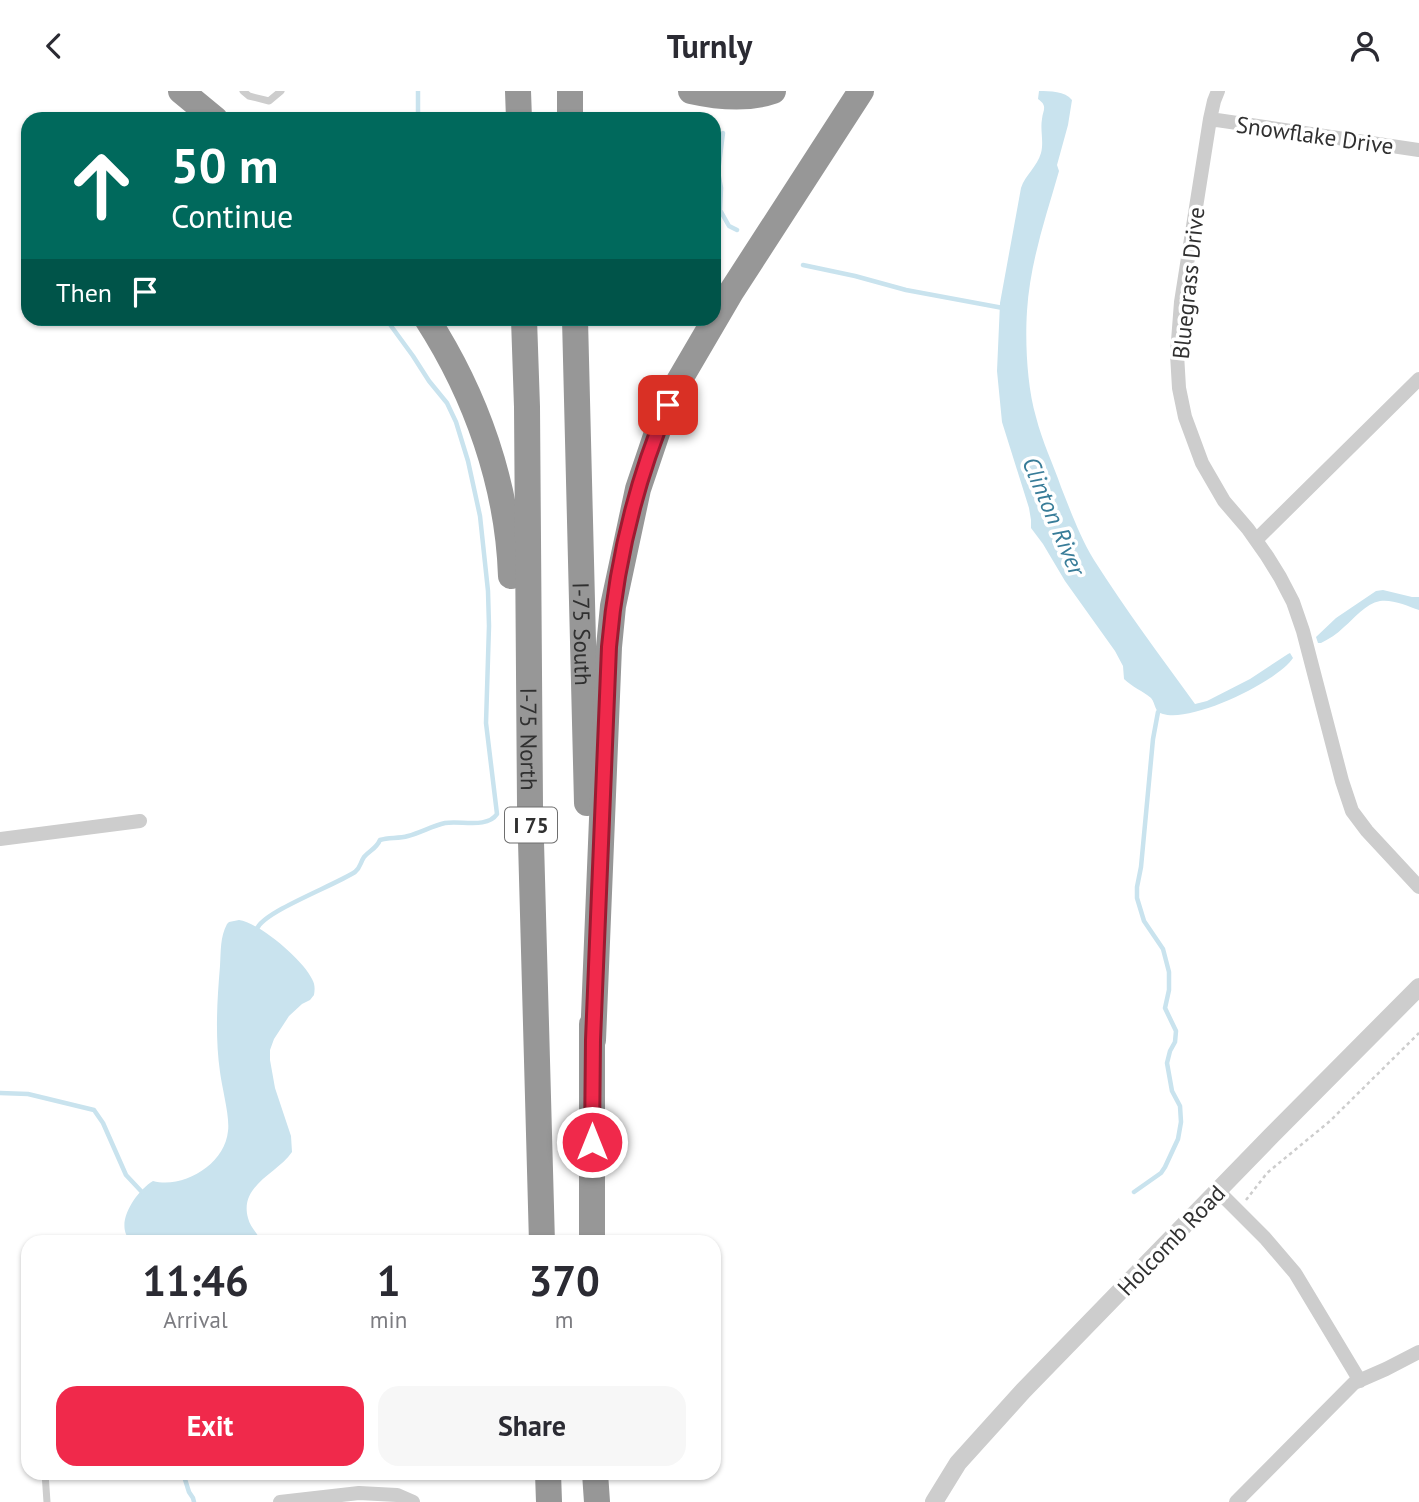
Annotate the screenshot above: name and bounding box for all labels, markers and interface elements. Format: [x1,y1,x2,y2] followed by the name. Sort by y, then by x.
[667,25,752,67] text: Turnly
[35,27,73,65] icon: back
[1346,27,1384,65] icon: person
[1234,110,1396,160] street label: Snowflake Drive
[171,133,278,197] text: 50 m
[56,140,147,231] icon: ahead
[171,195,293,237] text: Continue
[1166,206,1210,360] street label: Bluegrass Drive
[126,273,164,311] icon: arrive
[56,276,112,309] text: Then
[638,375,698,435] pin
[649,386,687,424] icon: arrive
[1015,452,1094,582] water label: Clinton River
[567,582,599,686] street label: I-75 South
[515,687,544,791] street label: I-75 North
[505,807,557,843] road number: I 75
[555,1105,629,1179] position arrow
[1111,1179,1231,1301] street label: Holcomb Road
[142,1253,249,1308] text: 11:46
[377,1253,400,1308] text: 1
[528,1253,600,1308] text: 370
[163,1305,228,1334] text: Arrival
[370,1305,407,1334] text: min
[555,1305,573,1334] text: m
[56,1386,364,1466] button: Exit
[378,1386,686,1466] button: Share

